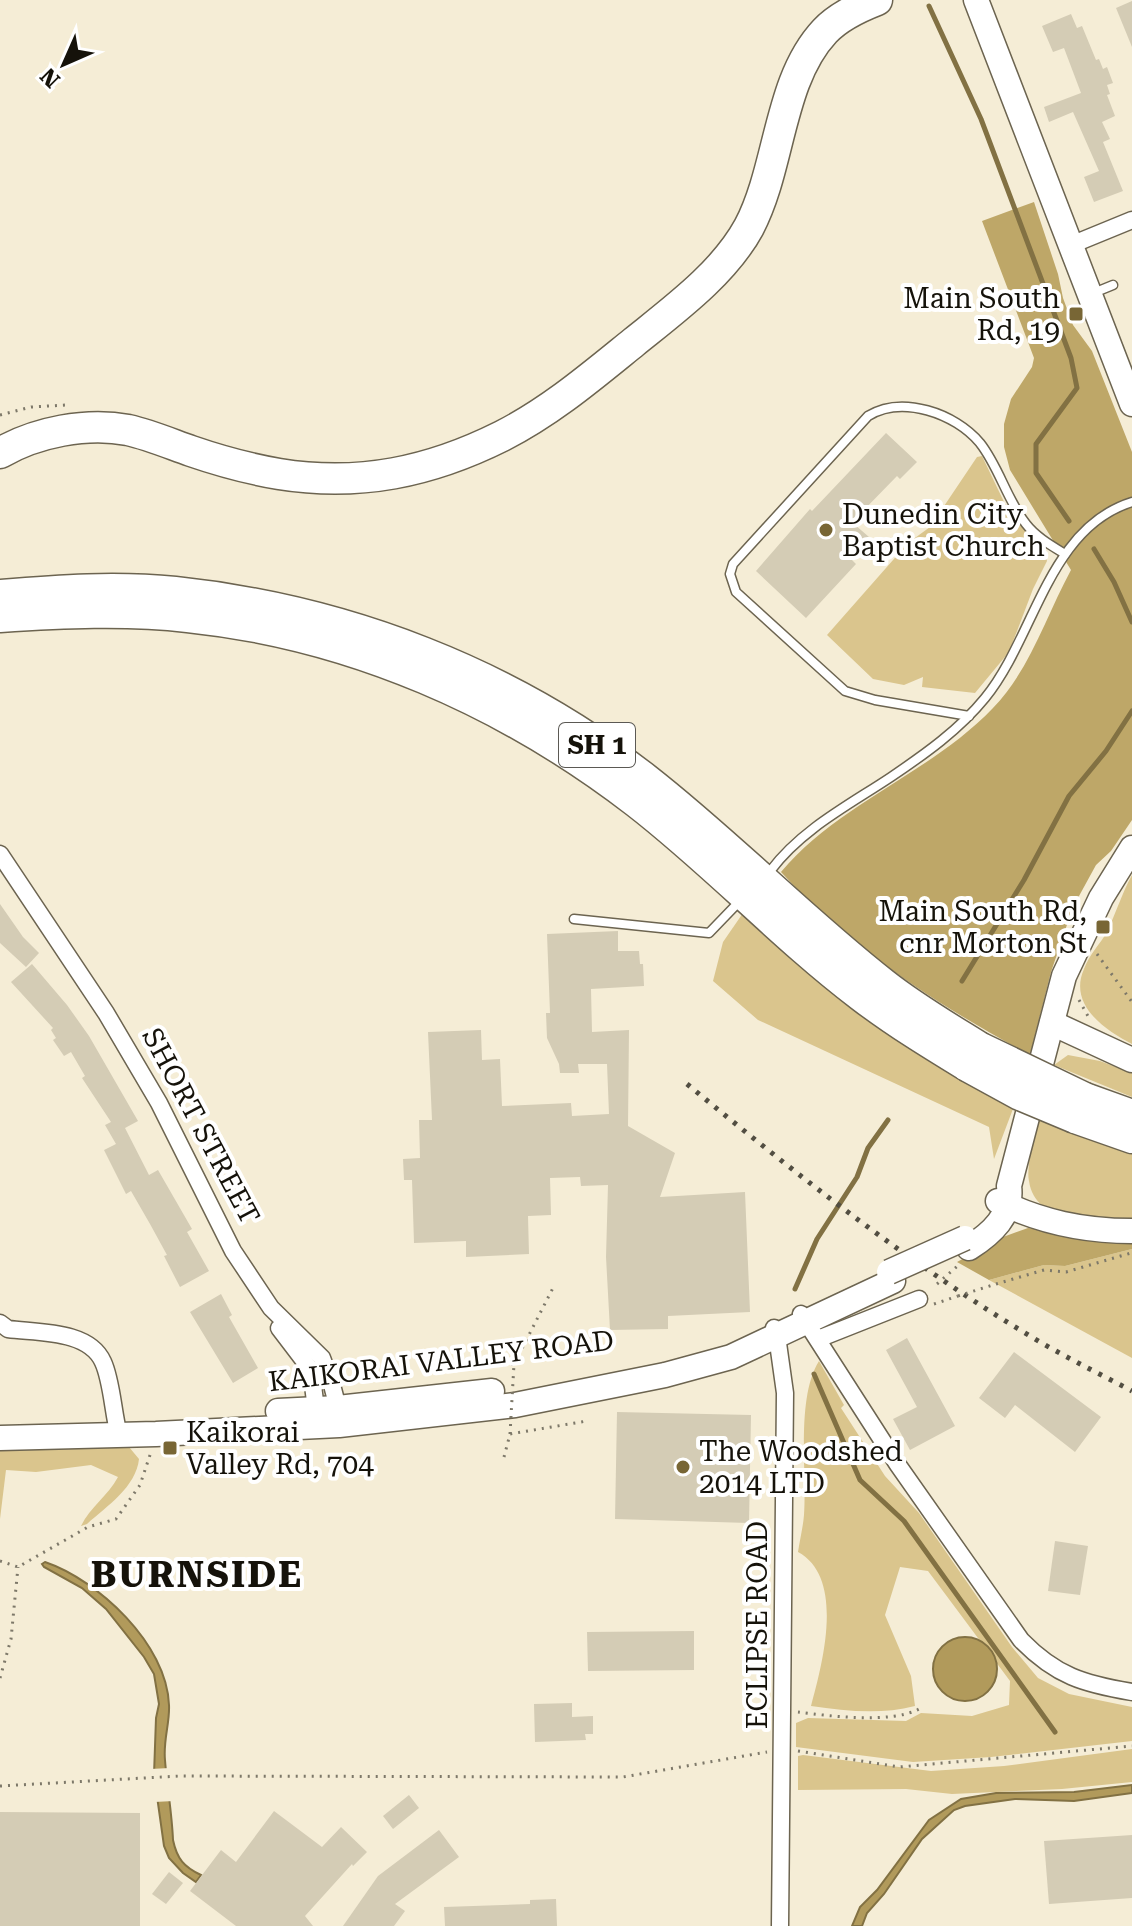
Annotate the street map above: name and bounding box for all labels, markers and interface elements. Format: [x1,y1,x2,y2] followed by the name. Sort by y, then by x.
[24,24,104,104] north arrow
[35,63,65,93] text: N
[903,282,1060,347] place label: Main South Rd, 19
[1067,305,1085,323] marker: Main South Rd, 19
[842,498,1045,563] place label: Dunedin City Baptist Church
[817,521,835,539] marker: Dunedin City Baptist Church
[559,723,635,767] road number: SH 1
[878,895,1087,960] place label: Main South Rd, cnr Morton St
[1094,918,1112,936] marker: Main South Rd, cnr Morton St
[135,1022,267,1230] street label: SHORT STREET
[267,1323,615,1399] street label: KAIKORAI VALLEY ROAD
[186,1416,374,1481] place label: Kaikorai Valley Rd, 704
[699,1435,903,1500] place label: The Woodshed 2014 LTD
[161,1439,179,1457] marker: Kaikorai Valley Rd, 704
[674,1458,692,1476] marker: The Woodshed 2014 LTD
[741,1521,774,1729] street label: ECLIPSE ROAD
[91,1554,303,1596] district label: BURNSIDE

